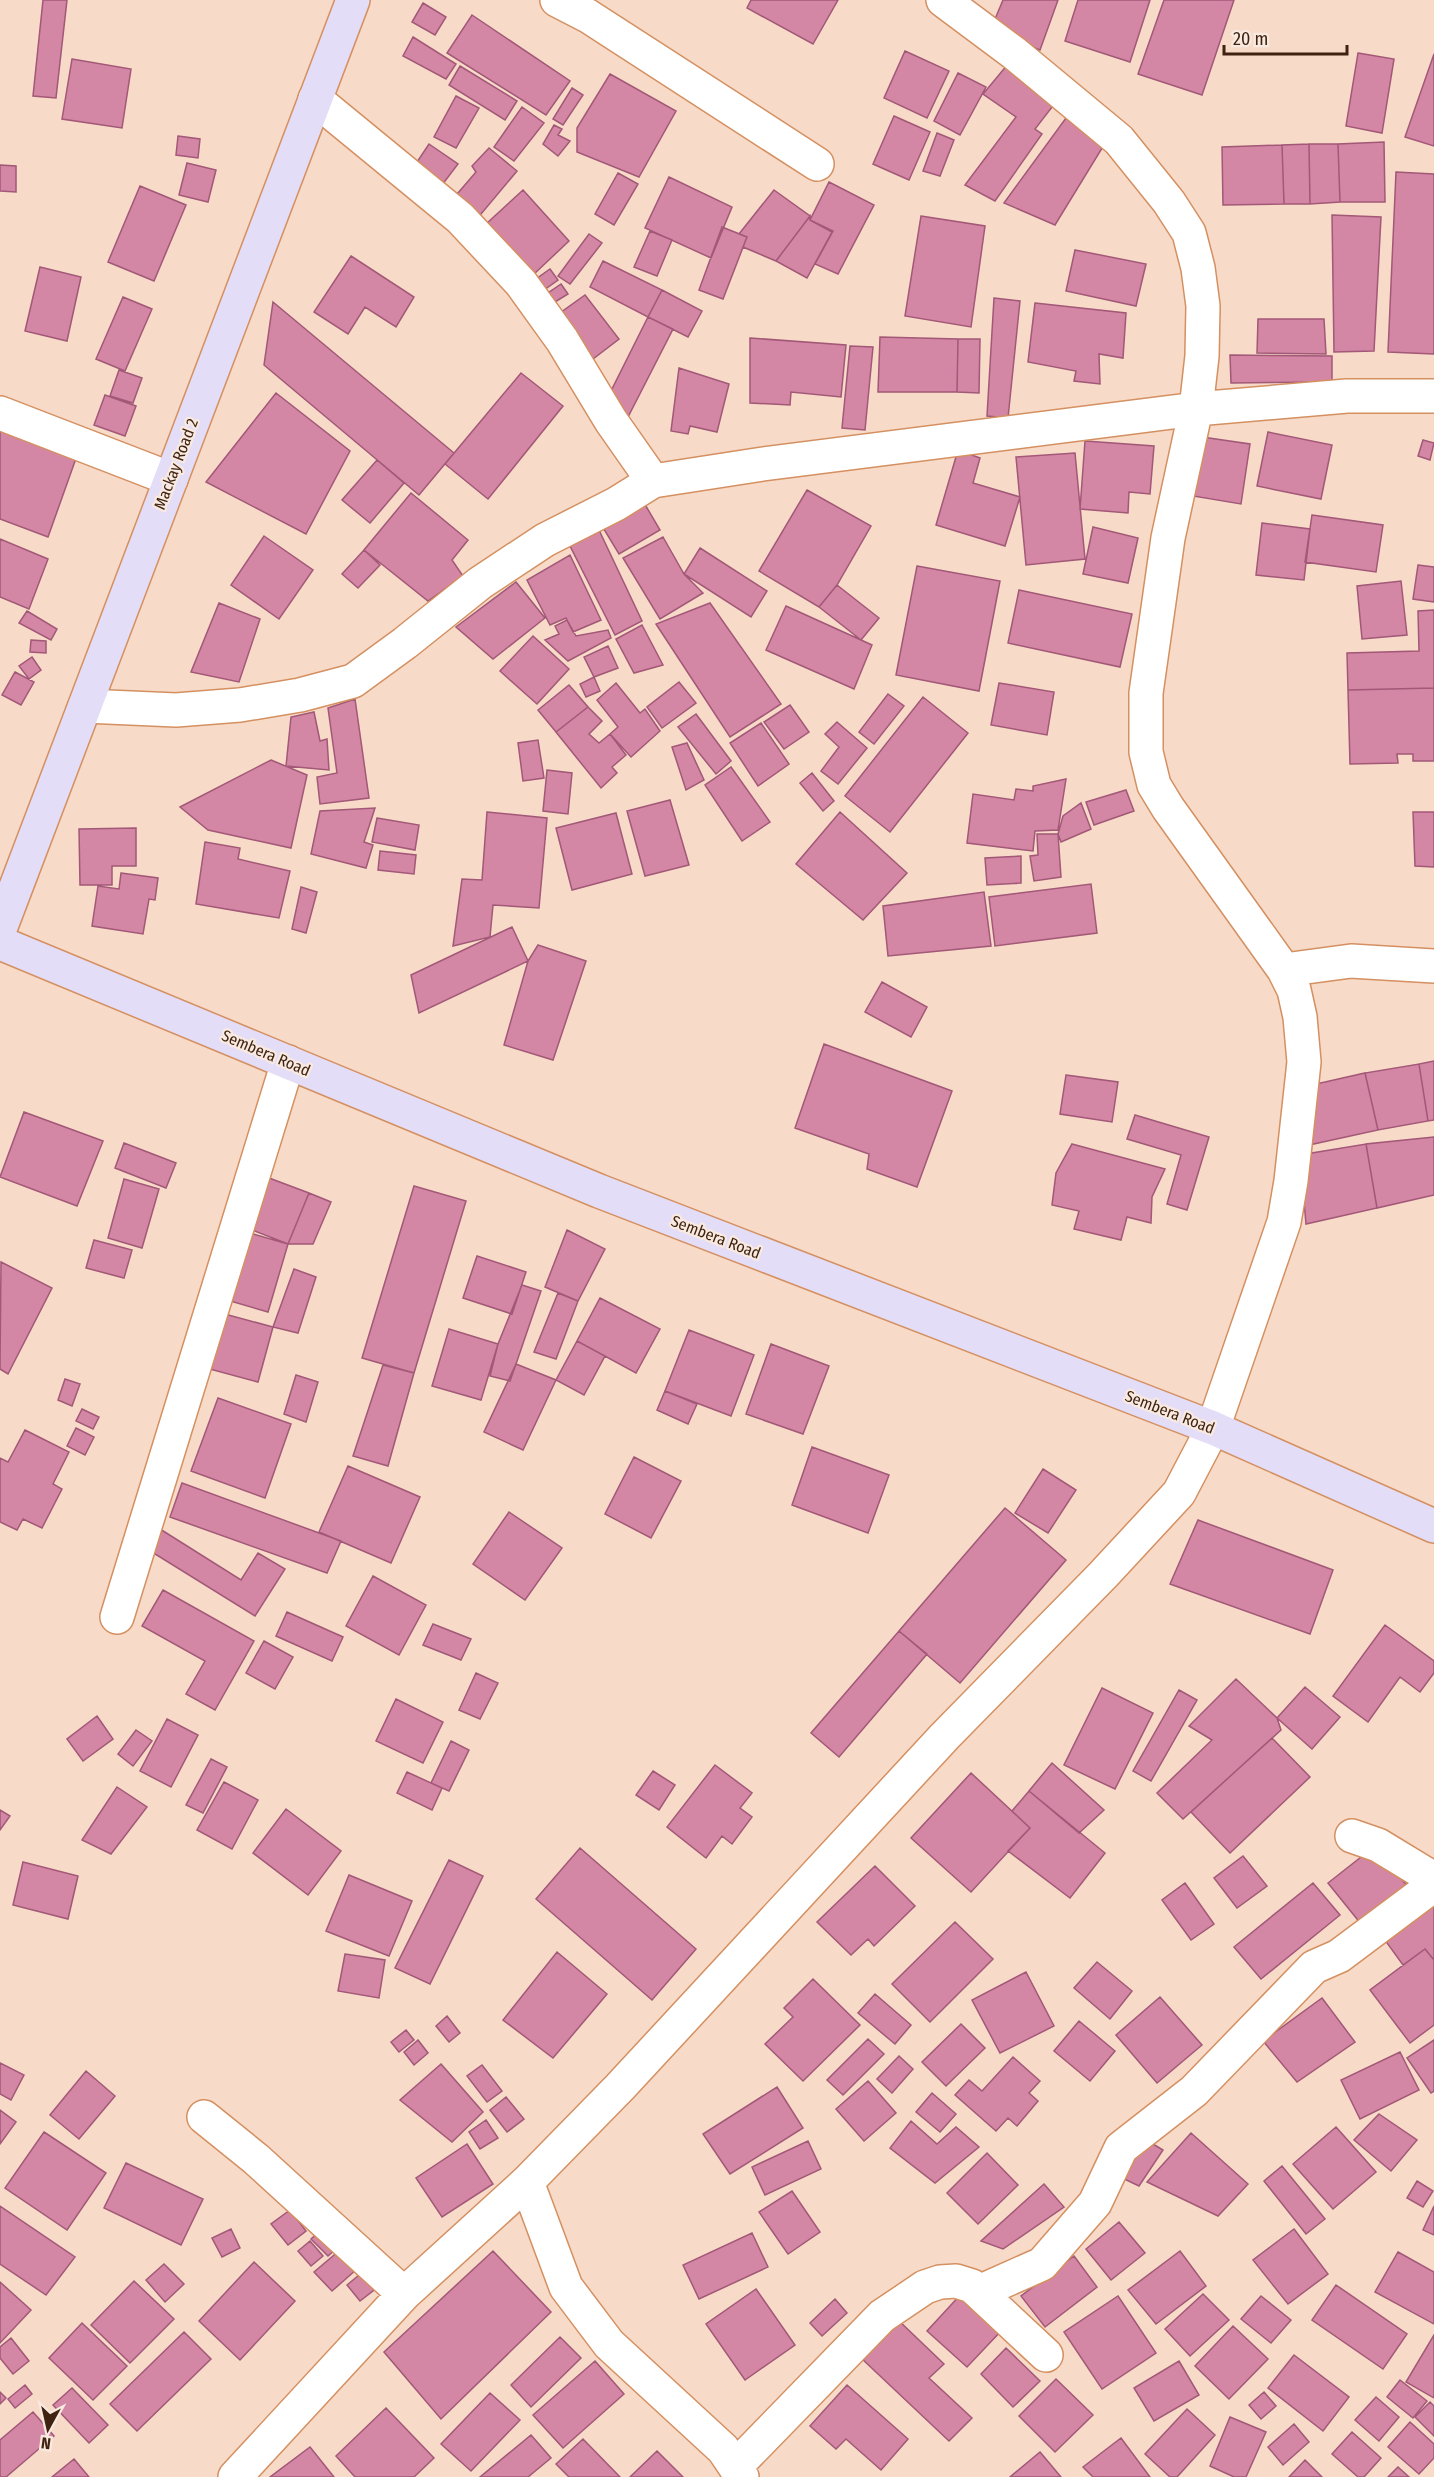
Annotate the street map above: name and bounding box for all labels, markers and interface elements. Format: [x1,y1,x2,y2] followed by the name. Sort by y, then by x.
[1224,18,1347,56] scale bar
[1233,28,1268,50] text: 20 m
[150,416,202,512] street label: Mackay Road 2
[219,1026,313,1080] street label: Sembera Road
[669,1211,763,1263] street label: Sembera Road
[1123,1386,1217,1438] street label: Sembera Road
[18,2399,78,2459] north arrow
[40,2433,52,2453] text: N

